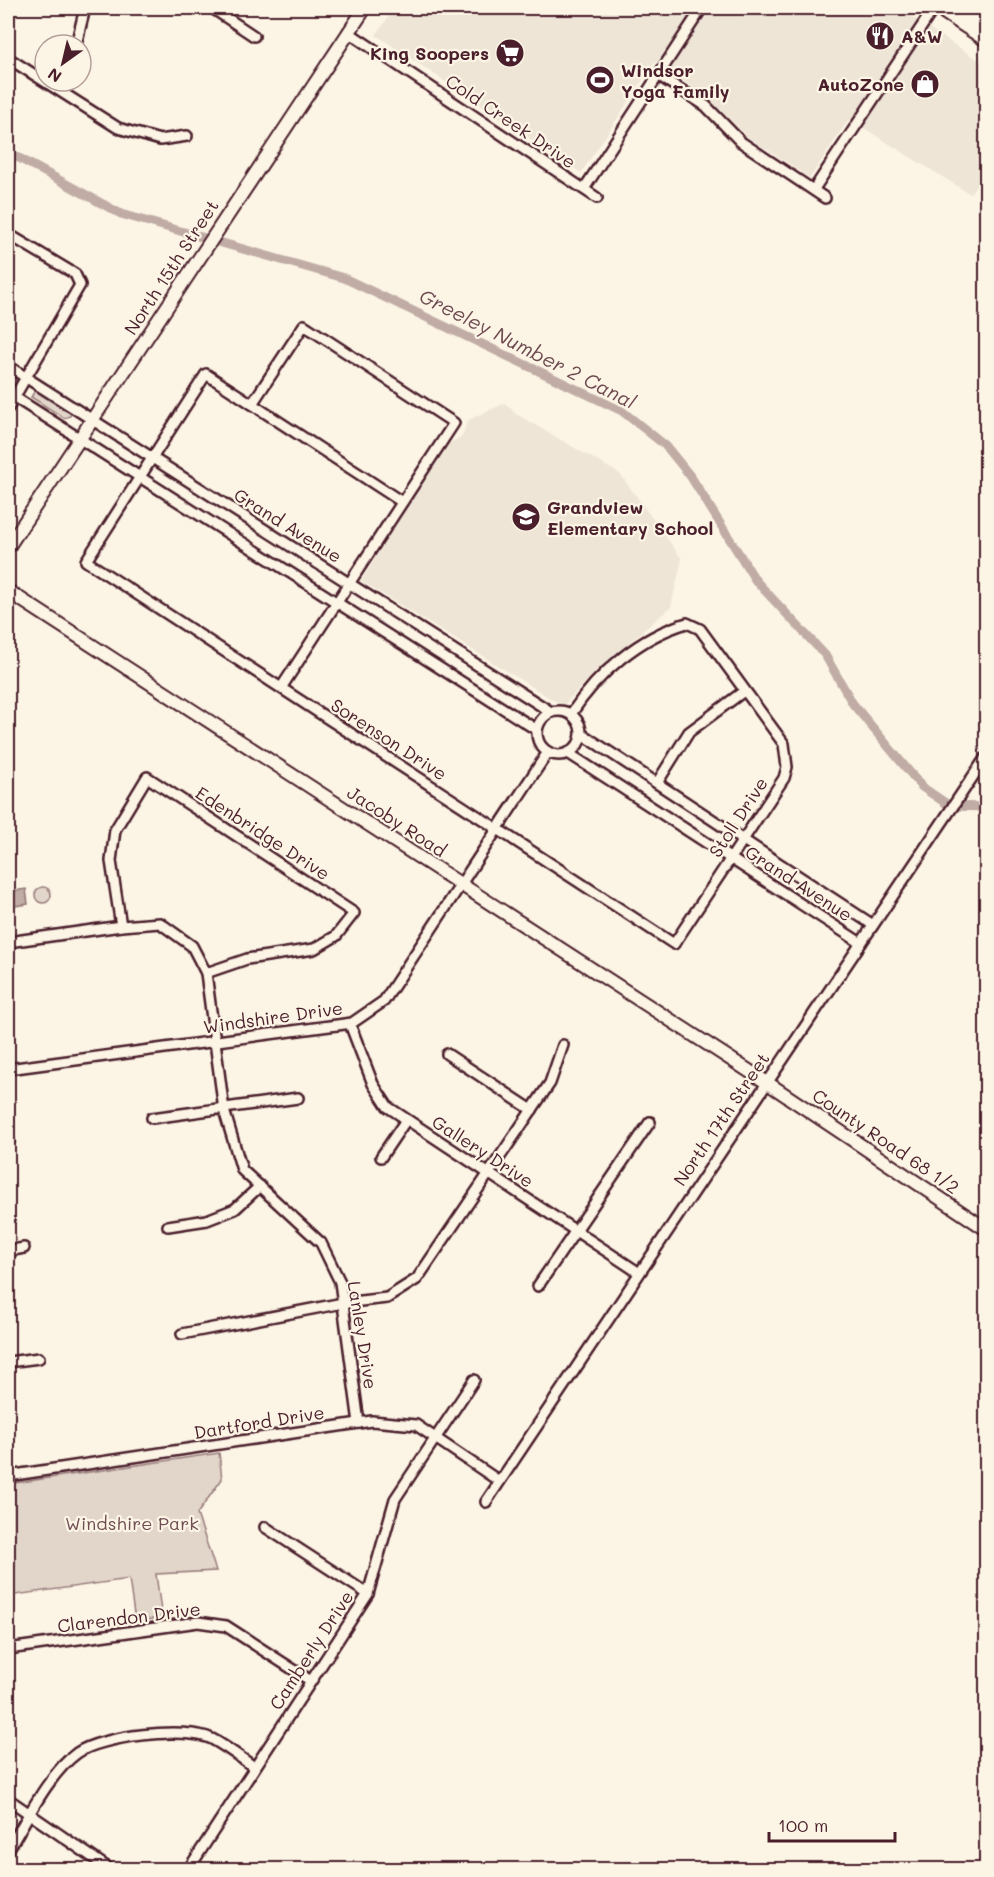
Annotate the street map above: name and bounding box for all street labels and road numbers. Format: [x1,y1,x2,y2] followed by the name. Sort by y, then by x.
[441,68,581,174] street label: Cold Creek Drive
[118,195,224,339] street label: North 15th Street
[229,482,347,568] street label: Grand Avenue
[326,693,452,785] street label: Sorenson Drive
[703,772,773,862] street label: Stoll Drive
[343,780,451,862] street label: Jacoby Road
[191,781,335,885] street label: Edenbridge Drive
[741,839,857,927] street label: Grand Avenue
[202,995,344,1039] street label: Windshire Drive
[667,1048,775,1190] street label: North 17th Street
[808,1083,964,1199] street label: County Road 68 1/2
[428,1109,538,1193] street label: Gallery Drive
[343,1279,383,1391] street label: Lanley Drive
[192,1400,326,1444] street label: Dartford Drive
[264,1586,358,1714] street label: Camberly Drive
[56,1596,202,1638] street label: Clarendon Drive

